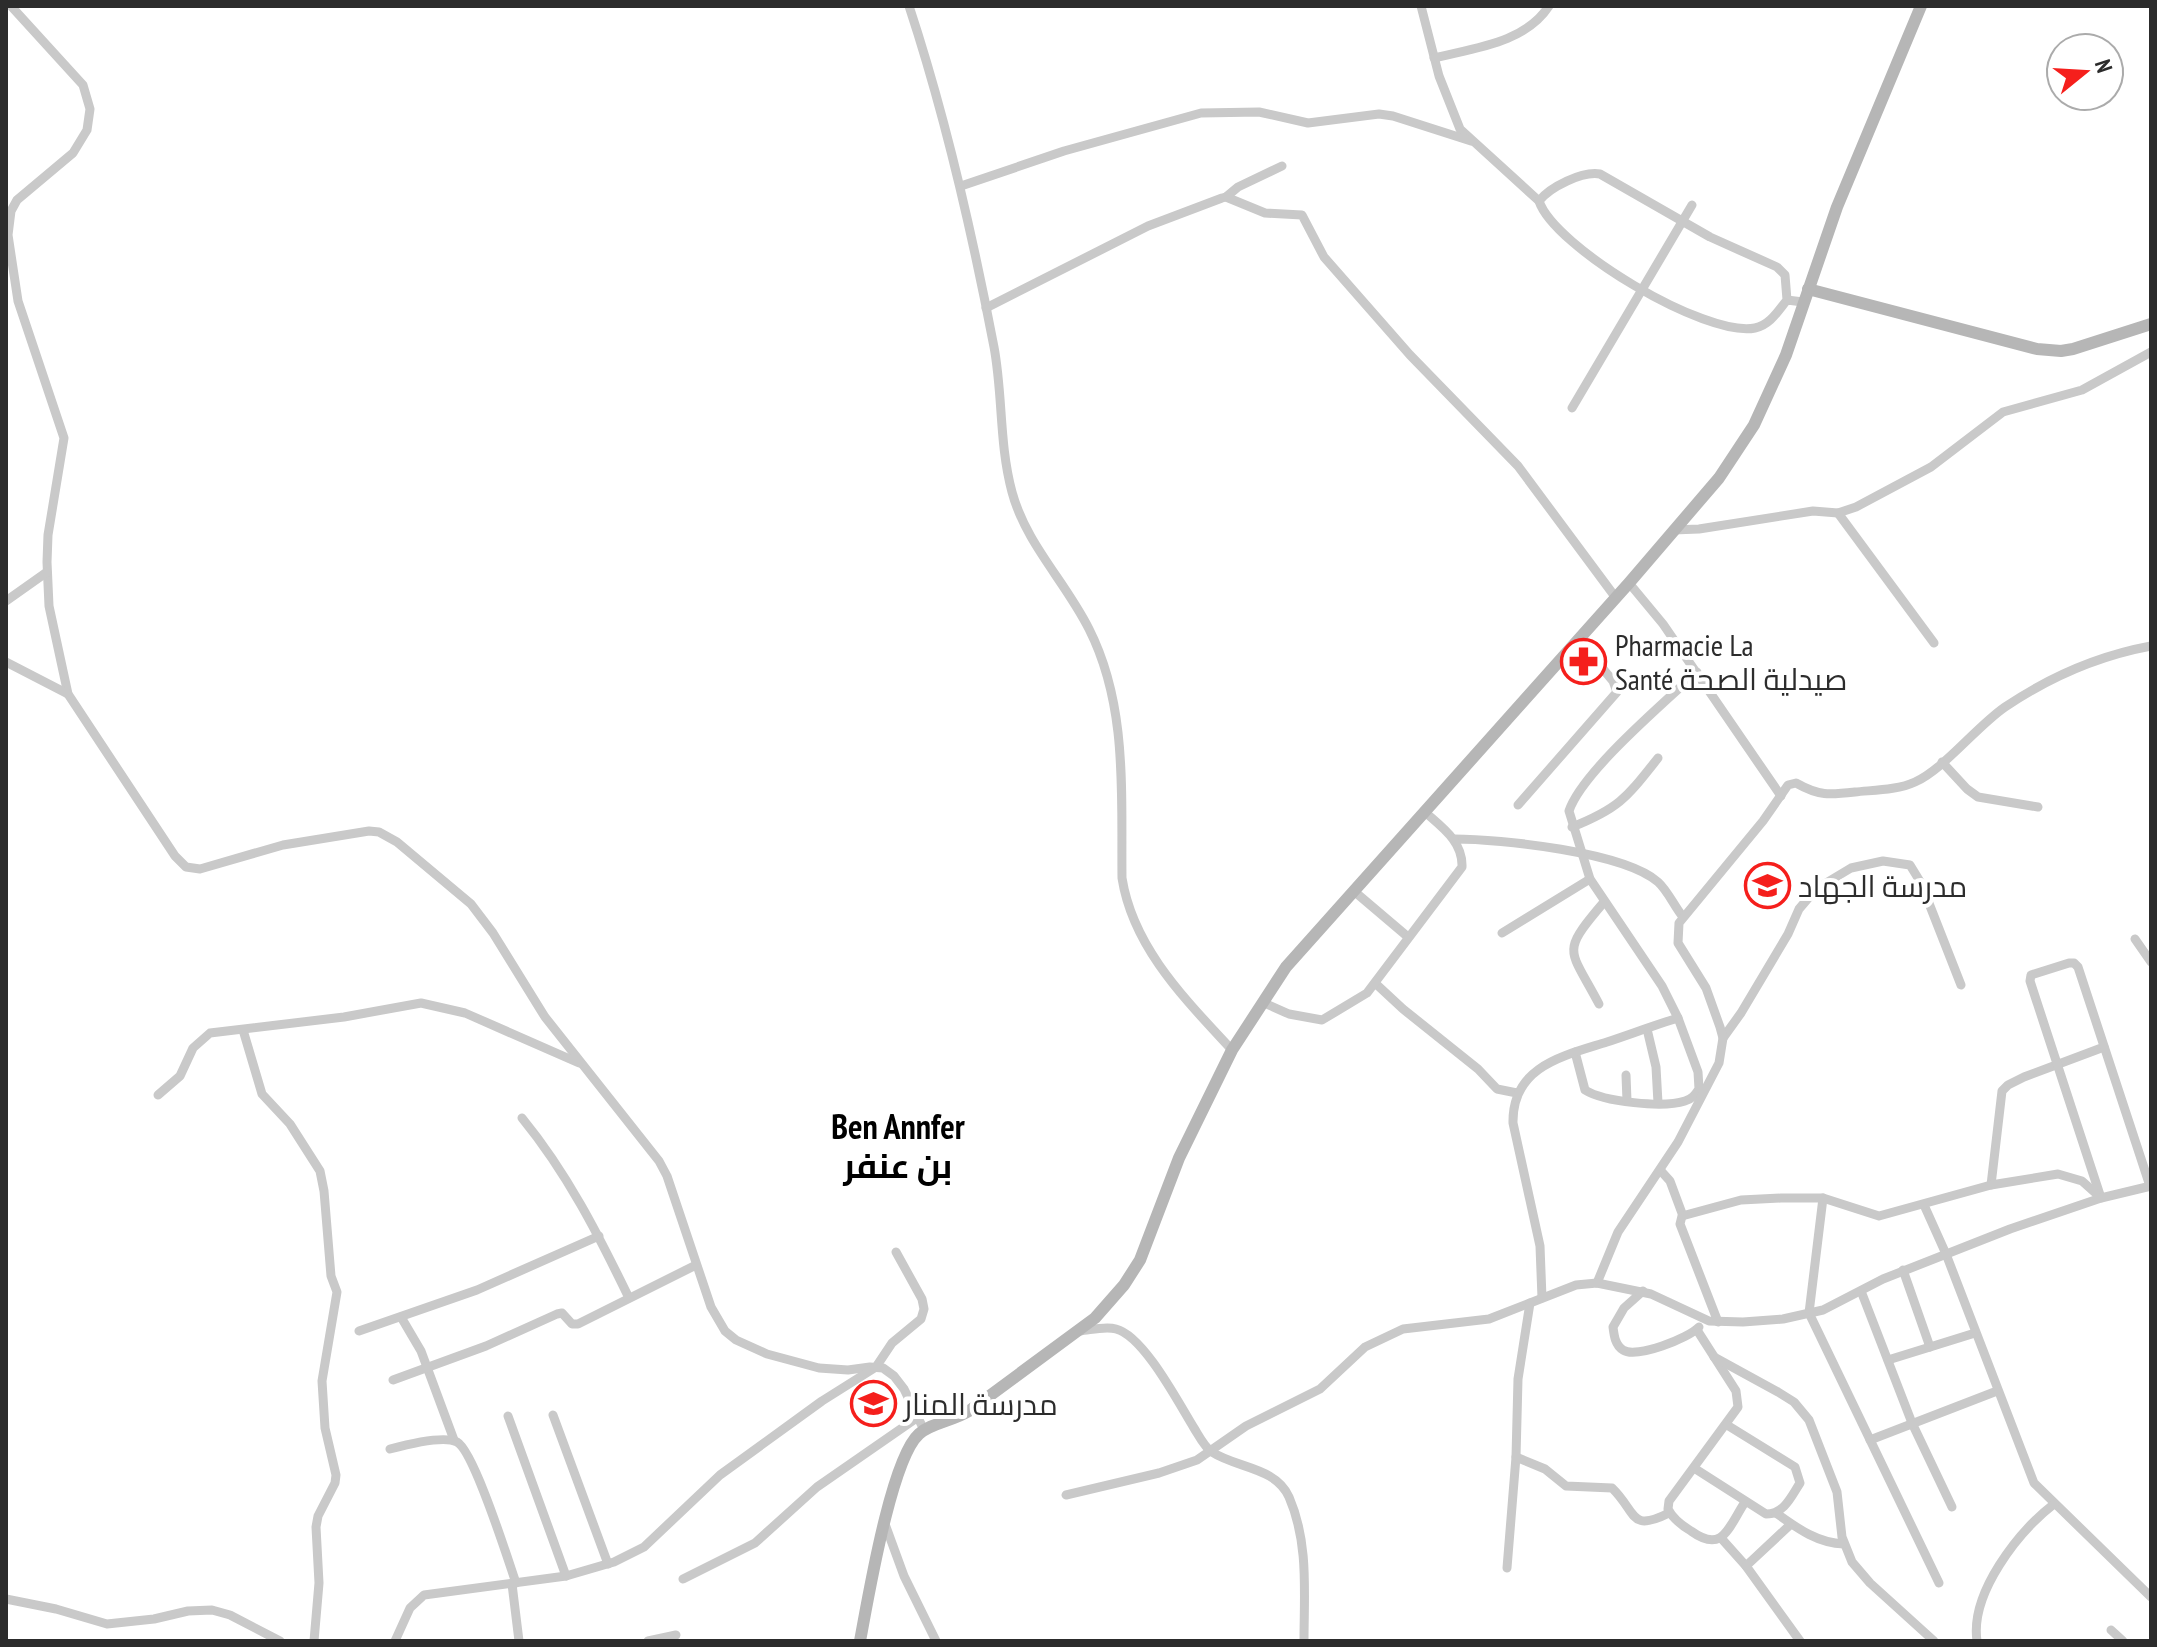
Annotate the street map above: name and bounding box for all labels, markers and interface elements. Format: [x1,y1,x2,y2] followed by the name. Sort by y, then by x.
[2045,32,2125,112] north arrow
[2089,56,2119,76] text: N
[1615,625,1847,698] place label: Pharmacie La Santé صيدلية الصحة
[1560,637,1608,685] pharmacy icon: Pharmacie La Santé صيدلية الصحة
[1743,861,1791,909] school or university icon: مدرسة الجهاد
[1798,866,1967,905] place label: مدرسة الجهاد
[831,1104,965,1187] district label: Ben Annfer بن عنفر
[849,1379,897,1427] school or university icon: مدرسة المنار
[902,1384,1058,1423] place label: مدرسة المنار

